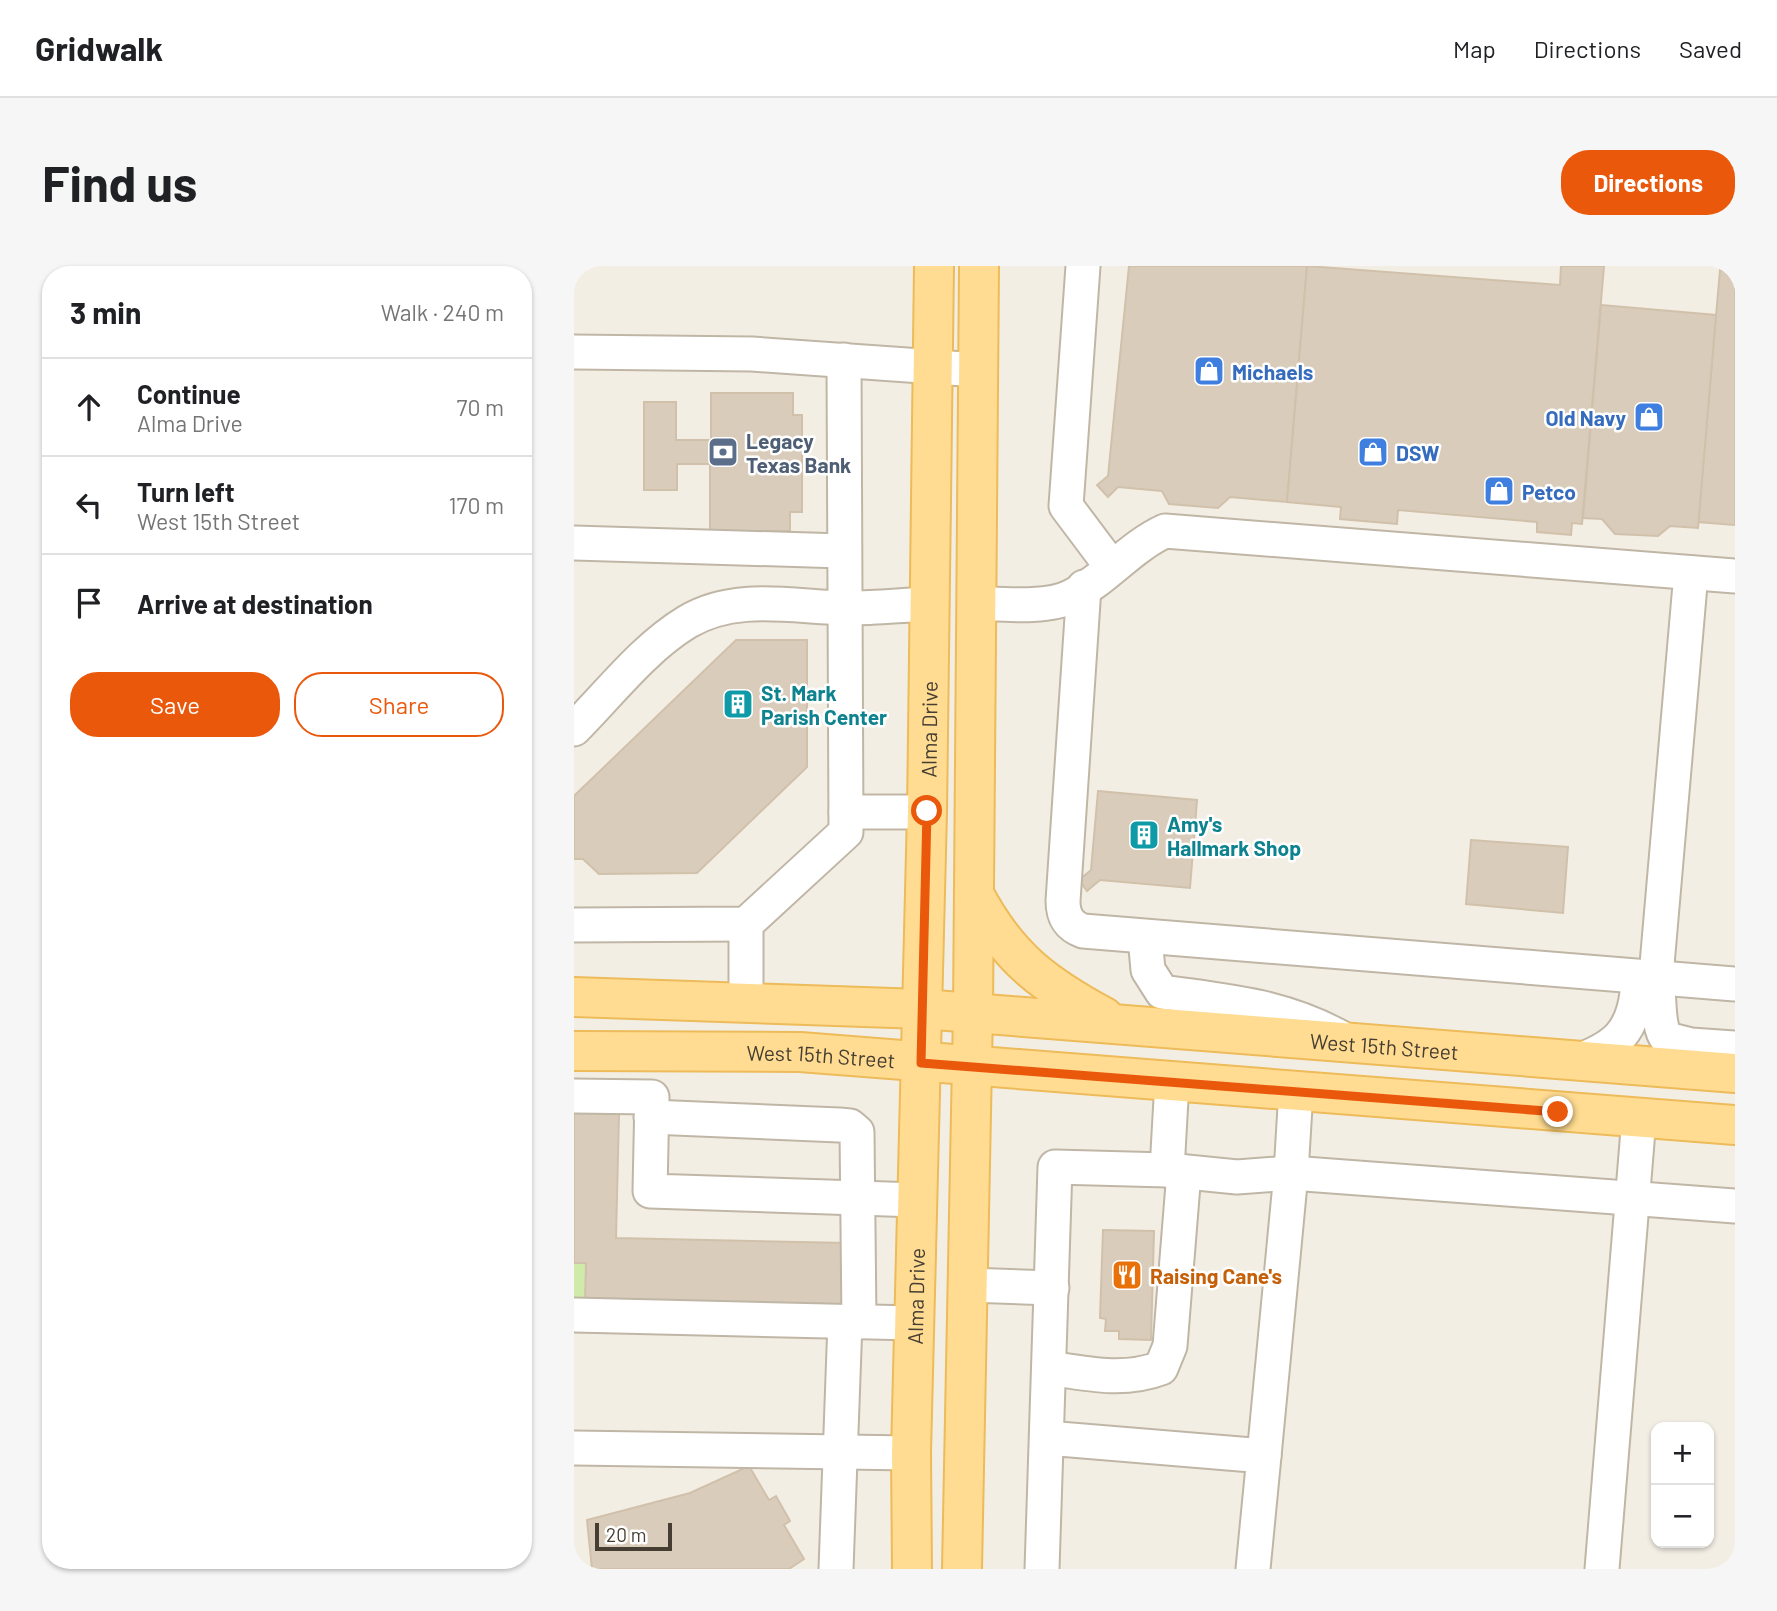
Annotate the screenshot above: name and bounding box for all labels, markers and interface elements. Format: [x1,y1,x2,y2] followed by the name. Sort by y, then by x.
[35,28,163,68] text: Gridwalk
[1453,34,1496,63] text: Map
[1534,34,1641,63] text: Directions
[1679,34,1742,63] text: Saved
[1561,150,1735,215] button: Directions
[42,153,197,212] text: Find us
[70,294,141,330] text: 3 min
[381,298,504,326] text: Walk · 240 m
[1192,354,1226,388] shop icon: Michaels
[1232,359,1313,384] place label: Michaels
[137,378,241,409] text: Continue
[70,388,108,426] icon: ahead
[457,393,504,421] text: 70 m
[1632,400,1666,434] shop icon: Old Navy
[1545,405,1626,430] place label: Old Navy
[137,409,243,437] text: Alma Drive
[746,428,851,477] place label: Legacy Texas Bank
[706,435,740,469] bank icon: Legacy Texas Bank
[1356,435,1390,469] shop icon: DSW
[1396,440,1439,465] place label: DSW
[1482,474,1516,508] shop icon: Petco
[137,476,235,507] text: Turn left
[1522,479,1576,504] place label: Petco
[70,486,108,524] icon: left
[448,491,504,519] text: 170 m
[137,507,300,535] text: West 15th Street
[70,584,108,622] icon: arrive
[137,588,373,619] text: Arrive at destination
[70,672,280,737] button: Save
[294,672,504,737] button: Share
[761,680,887,729] place label: St. Mark Parish Center
[915,681,941,778] street label: Alma Drive
[721,687,755,721] building icon: St. Mark Parish Center
[911,795,942,826] route start
[1167,811,1301,860] place label: Amy's Hallmark Shop
[1127,818,1161,852] building icon: Amy's Hallmark Shop
[1309,1027,1460,1064] street label: West 15th Street
[746,1039,896,1072] street label: West 15th Street
[1542,1096,1573,1127] route end
[901,1247,929,1345] street label: Alma Drive
[1110,1258,1144,1292] restaurant icon: Raising Cane's
[1150,1263,1282,1288] place label: Raising Cane's
[1651,1422,1714,1548] map controls
[1651,1422,1714,1485] button: +
[1651,1485,1714,1548] button: −
[595,1520,672,1552] scale bar
[606,1523,646,1546] text: 20 m

